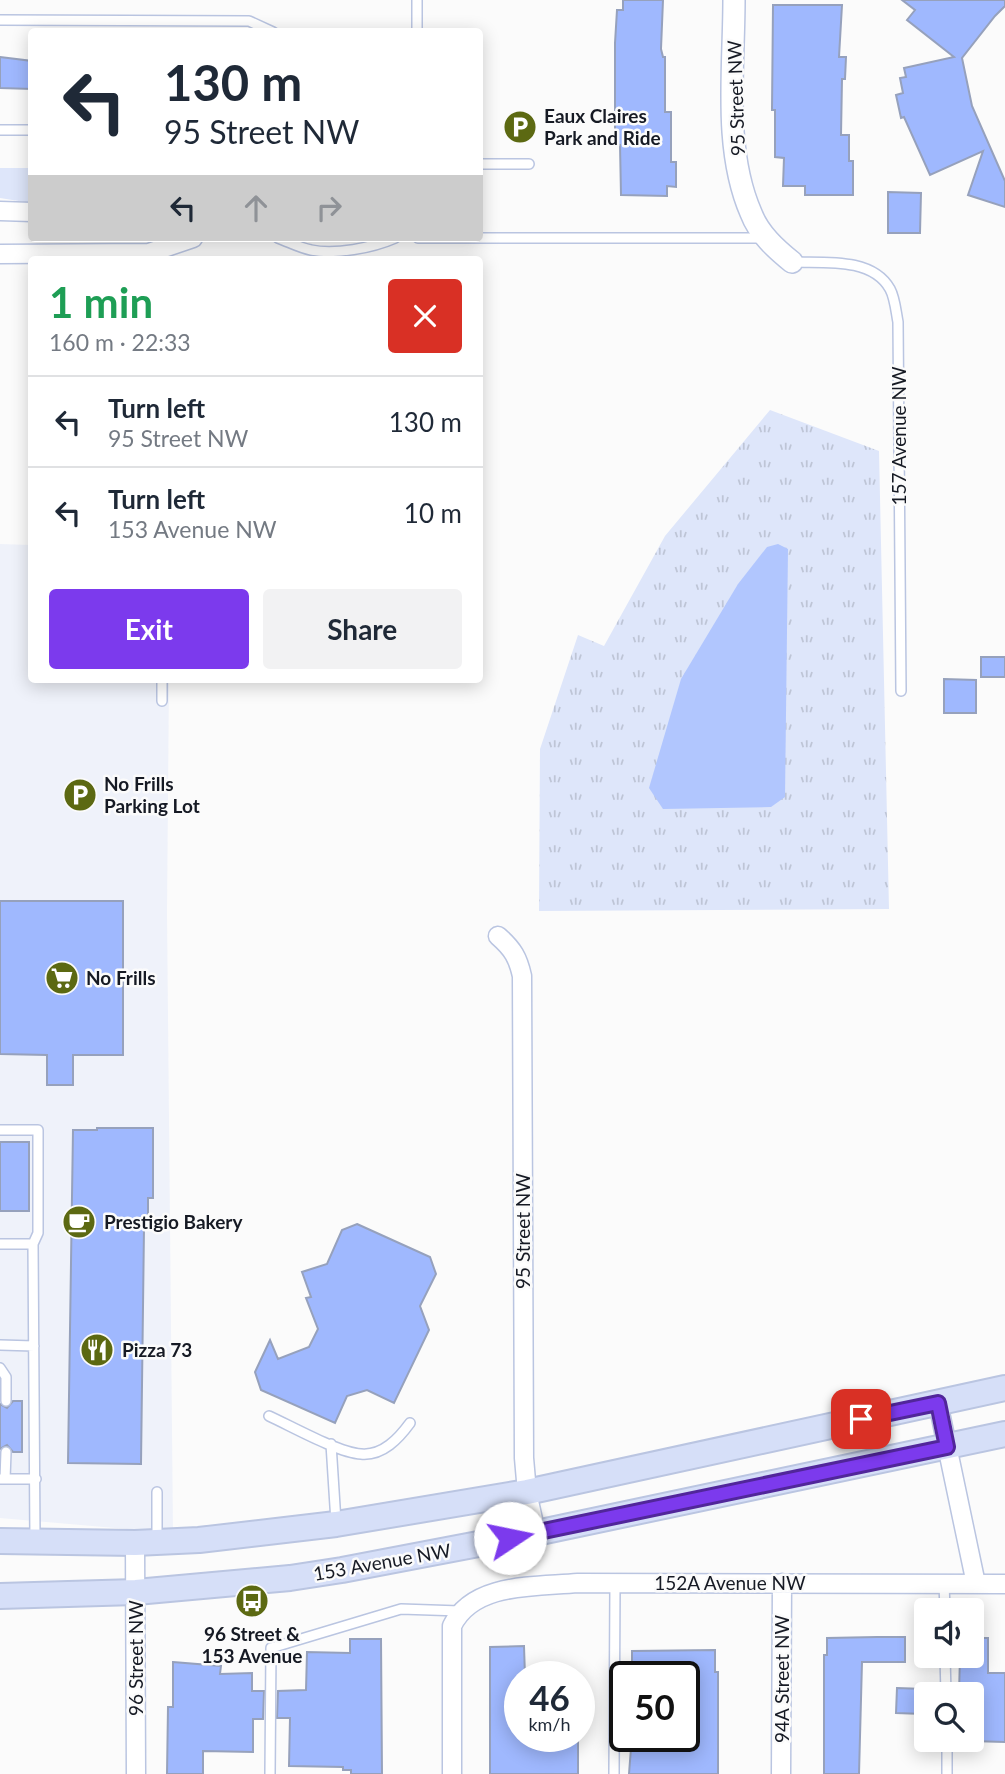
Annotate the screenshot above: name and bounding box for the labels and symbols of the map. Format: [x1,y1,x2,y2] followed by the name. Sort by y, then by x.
[722,39,749,156] street label: 95 Street NW
[544,104,661,149] place label: Eaux Claires Park and Ride
[501,108,539,146] parking icon: Eaux Claires Park and Ride
[887,366,910,506] street label: 157 Avenue NW
[104,772,200,817] place label: No Frills Parking Lot
[61,776,99,814] parking icon: No Frills Parking Lot
[43,959,81,997] supermarket icon: No Frills
[86,966,156,989] place label: No Frills
[511,1173,534,1289] street label: 95 Street NW
[60,1203,98,1241] cafe icon: Prestigio Bakery
[104,1210,243,1233] place label: Prestigio Bakery
[78,1331,116,1369] restaurant icon: Pizza 73
[122,1338,192,1361] place label: Pizza 73
[831,1389,891,1449] pin
[473,1501,547,1575] position arrow
[311,1538,453,1585] street label: 153 Avenue NW
[654,1571,806,1594] street label: 152A Avenue NW
[233,1582,271,1620] bus stop icon: 96 Street & 153 Avenue
[124,1600,147,1716] street label: 96 Street NW
[770,1615,793,1743] street label: 94A Street NW
[202,1622,302,1667] place label: 96 Street & 153 Avenue
[609,1661,700,1752] speed limit sign: 50

